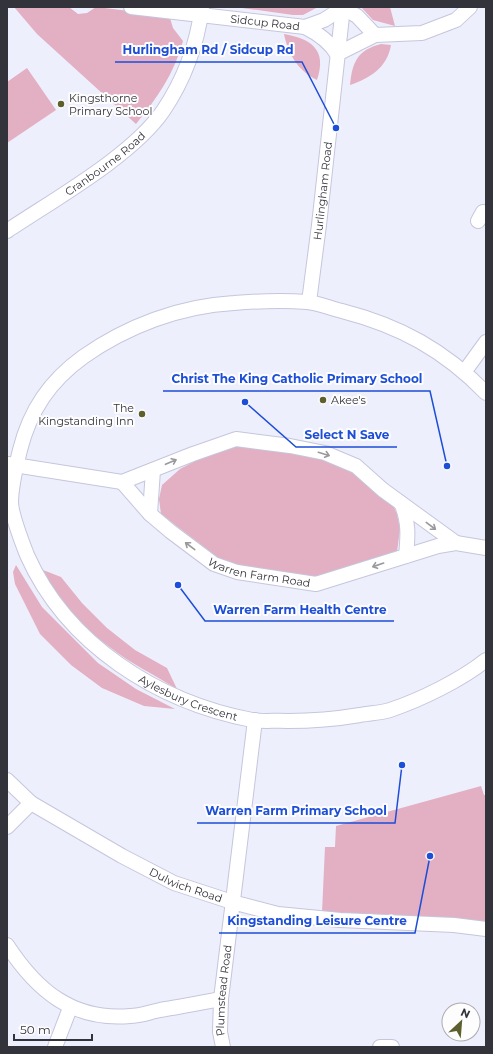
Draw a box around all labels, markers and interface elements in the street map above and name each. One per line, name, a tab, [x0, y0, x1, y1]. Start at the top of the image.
street label: Sidcup Road	[230, 11, 301, 33]
callout: Hurlingham Rd / Sidcup Rd	[115, 38, 302, 62]
text: Hurlingham Rd / Sidcup Rd	[122, 42, 294, 57]
place label: Kingsthorne Primary School	[69, 91, 152, 118]
marker: Kingsthorne Primary School	[56, 99, 66, 109]
street label: Cranbourne Road	[62, 129, 148, 199]
street label: Hurlingham Road	[310, 141, 335, 241]
callout: Christ The King Catholic Primary School	[163, 367, 430, 391]
text: Christ The King Catholic Primary School	[172, 371, 422, 386]
place label: Akee's	[331, 393, 366, 407]
marker: Akee's	[318, 395, 328, 405]
place label: The Kingstanding Inn	[38, 401, 134, 428]
marker: The Kingstanding Inn	[137, 409, 147, 419]
callout: Select N Save	[296, 423, 397, 447]
text: Select N Save	[305, 427, 390, 442]
one-way arrow	[318, 450, 330, 458]
one-way arrow	[165, 458, 177, 466]
one-way arrow	[425, 521, 436, 530]
one-way arrow	[185, 542, 196, 550]
street label: Warren Farm Road	[205, 555, 311, 590]
one-way arrow	[373, 561, 385, 569]
callout: Warren Farm Health Centre	[205, 597, 394, 621]
text: Warren Farm Health Centre	[213, 602, 387, 617]
street label: Aylesbury Crescent	[136, 672, 239, 724]
callout: Warren Farm Primary School	[197, 799, 395, 823]
text: Warren Farm Primary School	[205, 803, 387, 818]
street label: Dulwich Road	[147, 864, 224, 905]
callout: Kingstanding Leisure Centre	[219, 909, 415, 933]
text: Kingstanding Leisure Centre	[227, 913, 407, 928]
street label: Plumstead Road	[212, 944, 235, 1037]
north arrow	[441, 1002, 481, 1042]
text: N	[458, 1005, 472, 1021]
scale bar	[14, 1016, 92, 1042]
text: 50 m	[20, 1022, 51, 1037]

